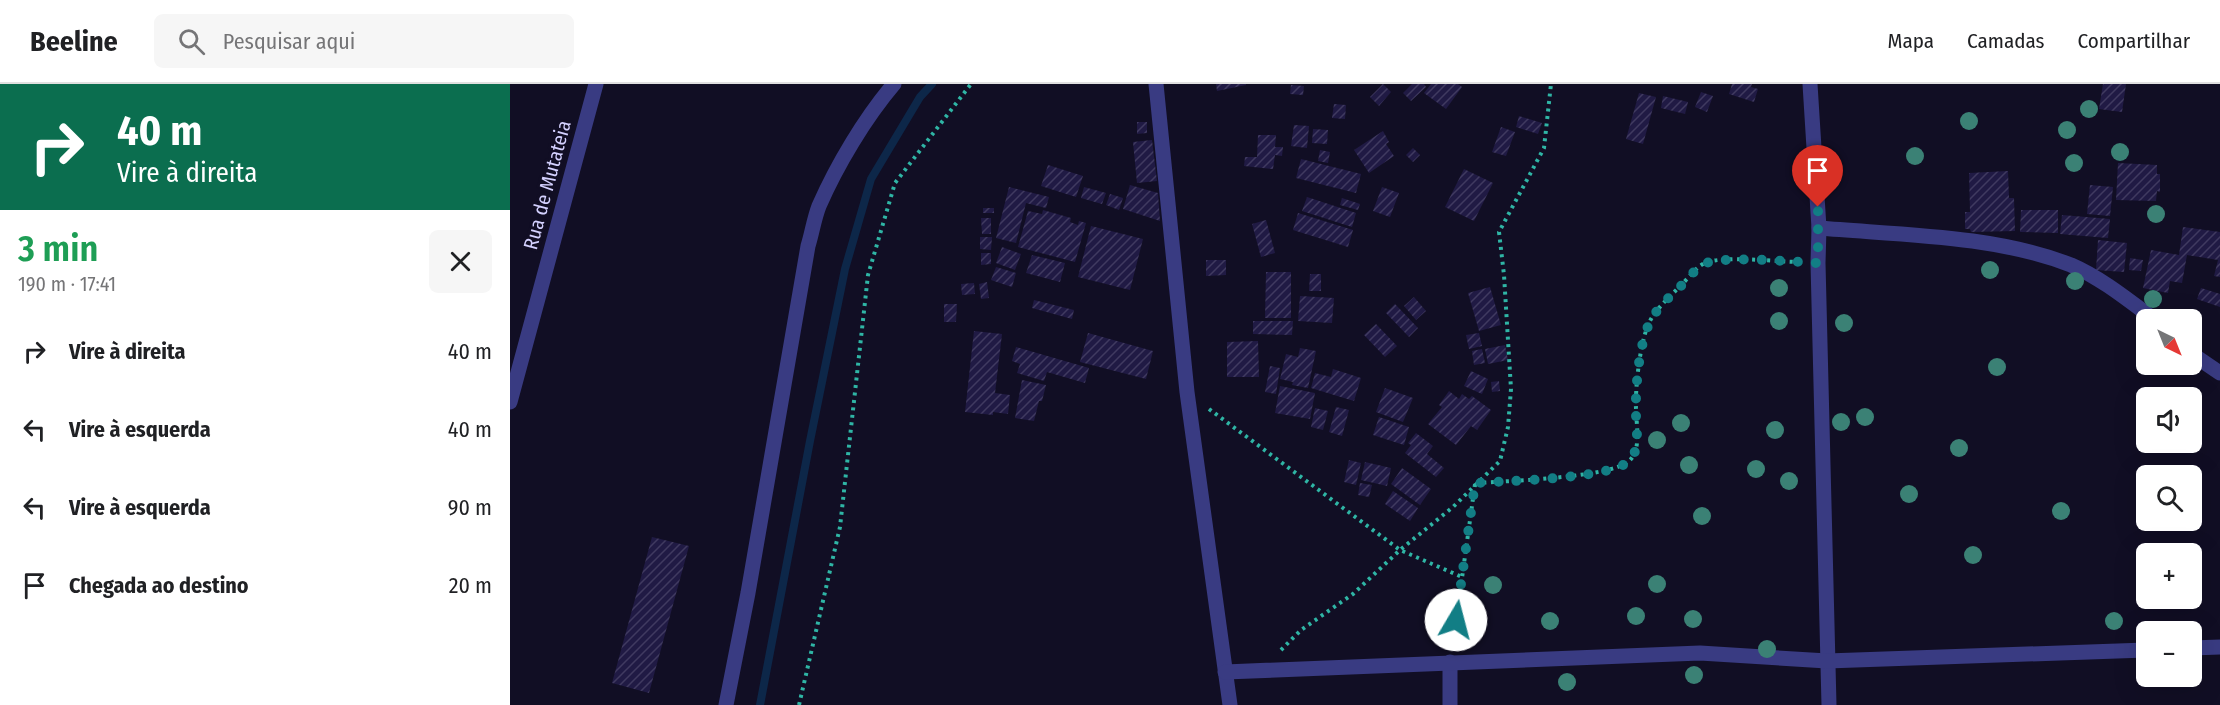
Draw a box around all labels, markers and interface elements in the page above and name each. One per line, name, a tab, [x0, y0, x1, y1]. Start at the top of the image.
search box	[154, 14, 574, 68]
text: Beeline	[30, 25, 118, 58]
icon: search	[175, 25, 208, 58]
text: Pesquisar aqui	[223, 28, 355, 55]
text: Mapa	[1888, 28, 1934, 54]
text: Camadas	[1967, 28, 2045, 54]
text: Compartilhar	[2078, 28, 2190, 54]
text: 40 m	[117, 106, 202, 156]
icon: right	[18, 108, 96, 186]
street label: Rua de Mutateia	[518, 118, 576, 252]
pin	[1792, 145, 1843, 207]
icon: arrive	[1801, 154, 1834, 187]
text: Vire à direita	[117, 157, 257, 189]
text: 3 min	[18, 227, 98, 271]
button: close	[429, 230, 492, 293]
text: 190 m · 17:41	[18, 272, 116, 296]
north arrow	[2136, 309, 2202, 375]
map controls	[2136, 309, 2202, 687]
icon: right	[18, 335, 51, 368]
text: Vire à direita	[69, 338, 185, 365]
text: 40 m	[448, 338, 492, 365]
button: sound	[2136, 387, 2202, 453]
icon: left	[18, 413, 51, 446]
text: Vire à esquerda	[69, 416, 211, 443]
text: 40 m	[448, 416, 492, 443]
button: search	[2136, 465, 2202, 531]
icon: left	[18, 491, 51, 524]
text: Vire à esquerda	[69, 494, 211, 521]
text: 90 m	[448, 494, 492, 521]
button: +	[2136, 543, 2202, 609]
icon: arrive	[18, 569, 51, 602]
text: Chegada ao destino	[69, 572, 249, 599]
text: 20 m	[449, 572, 492, 599]
position arrow	[1424, 588, 1488, 652]
button: −	[2136, 621, 2202, 687]

